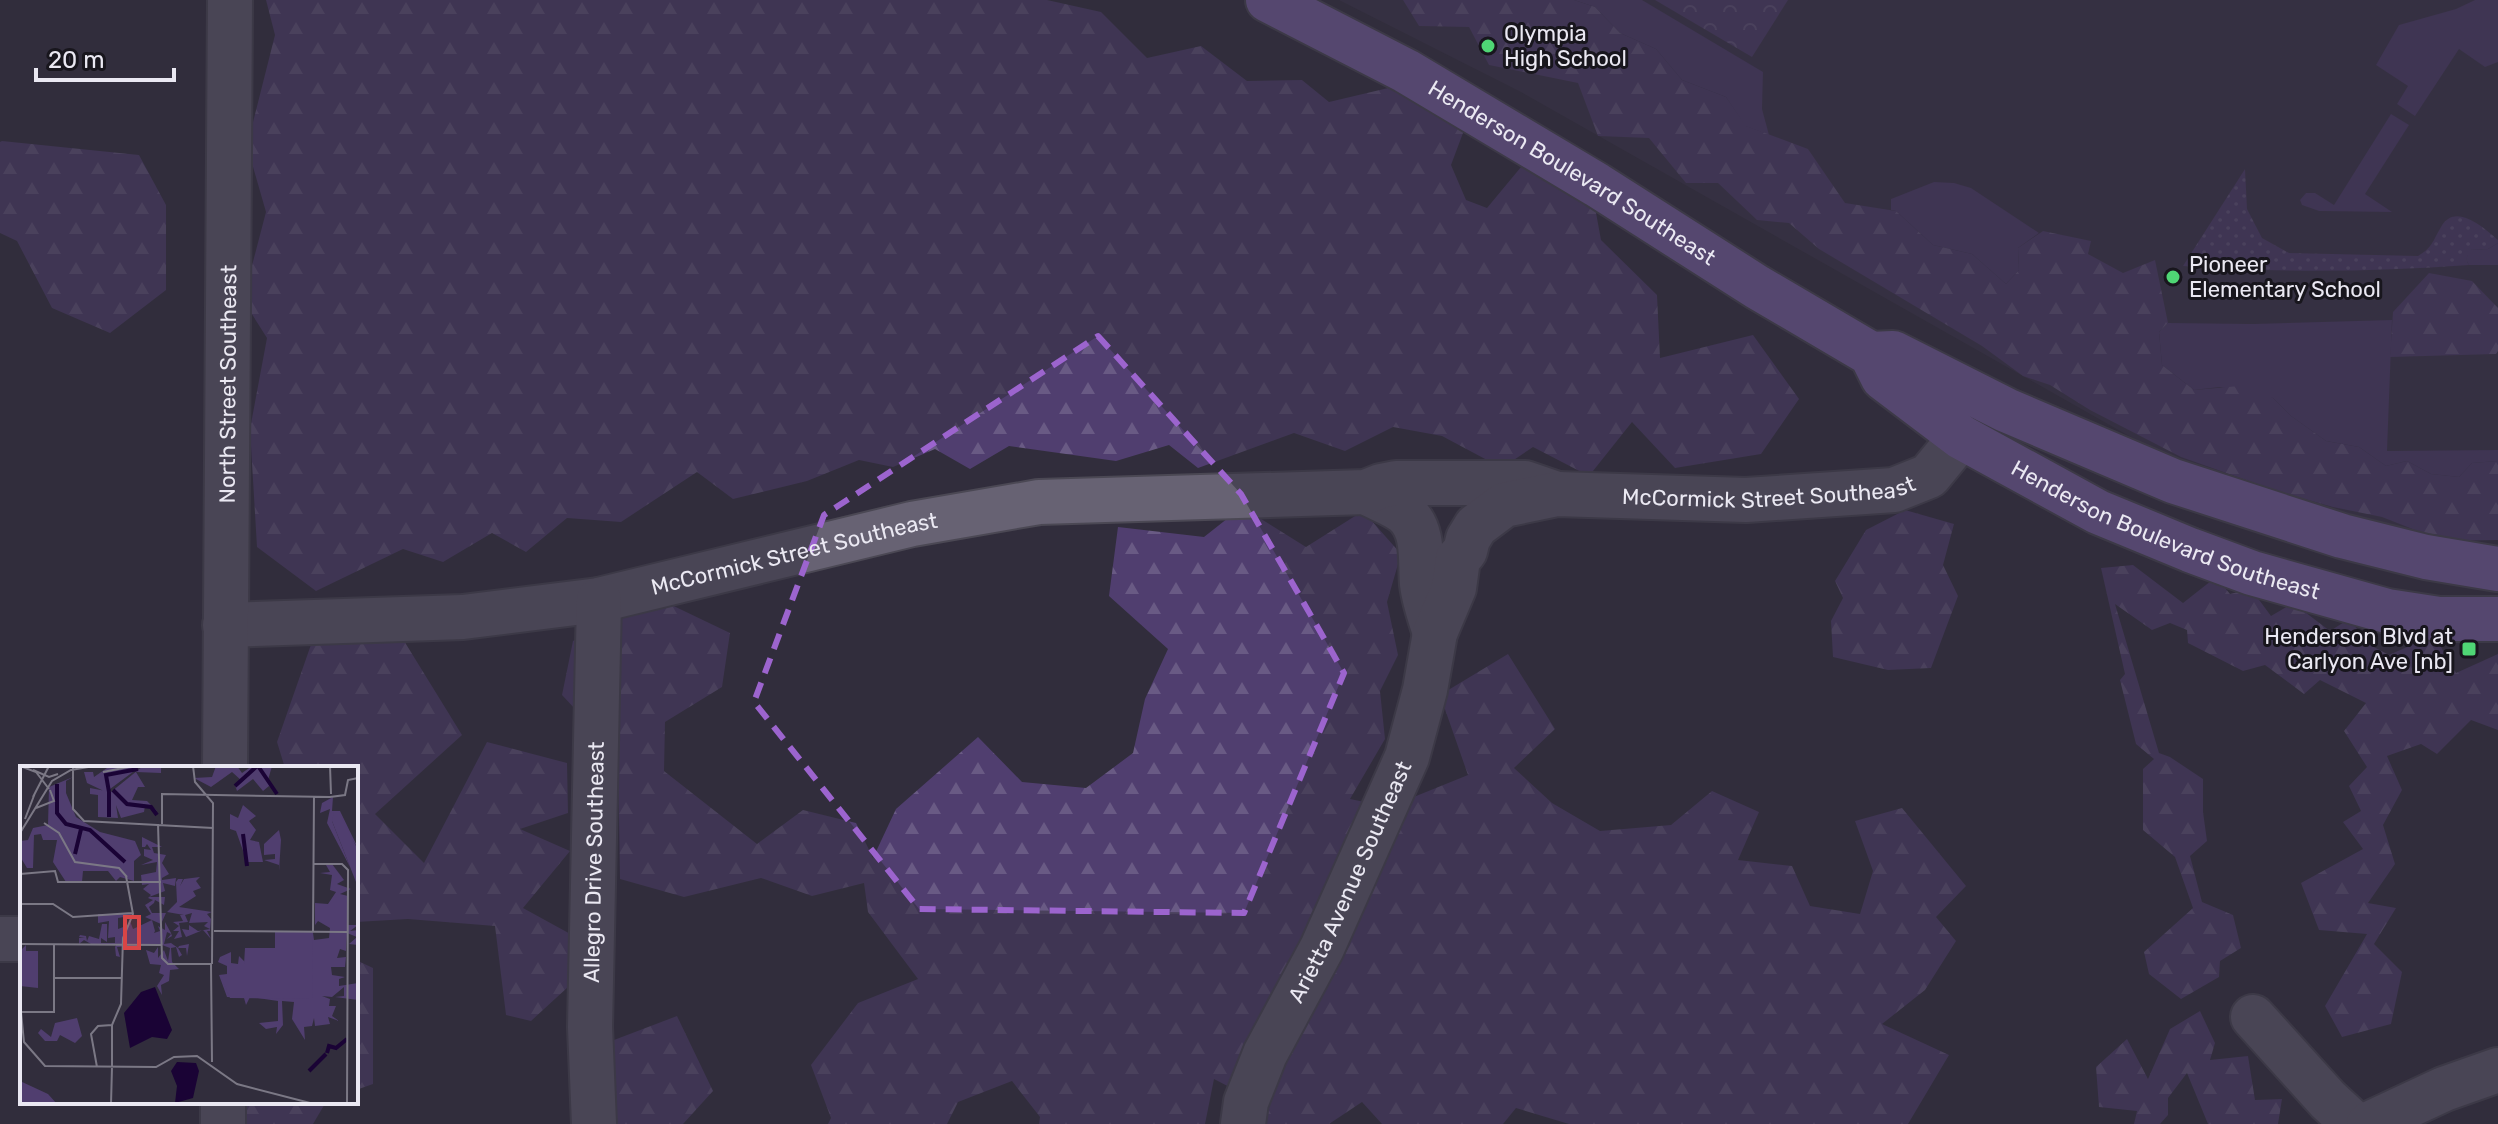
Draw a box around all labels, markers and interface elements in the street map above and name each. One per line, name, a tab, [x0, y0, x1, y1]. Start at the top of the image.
place label: Olympia High School	[1504, 20, 1627, 72]
scale bar	[36, 32, 174, 82]
marker: Olympia High School	[1479, 37, 1497, 55]
text: 20 m	[48, 46, 105, 74]
street label: Henderson Boulevard Southeast	[1424, 75, 1721, 271]
place label: Pioneer Elementary School	[2189, 251, 2381, 303]
street label: North Street Southeast	[214, 264, 242, 503]
marker: Pioneer Elementary School	[2164, 268, 2182, 286]
street label: Henderson Boulevard Southeast	[2007, 454, 2323, 606]
street label: McCormick Street Southeast	[1622, 470, 1919, 514]
street label: McCormick Street Southeast	[648, 507, 940, 601]
place label: Henderson Blvd at Carlyon Ave [nb]	[2264, 623, 2453, 675]
marker: Henderson Blvd at Carlyon Ave [nb]	[2460, 640, 2478, 658]
street label: Allegro Drive Southeast	[578, 741, 610, 983]
street label: Arietta Avenue Southeast	[1282, 756, 1418, 1007]
inset map	[20, 766, 358, 1104]

